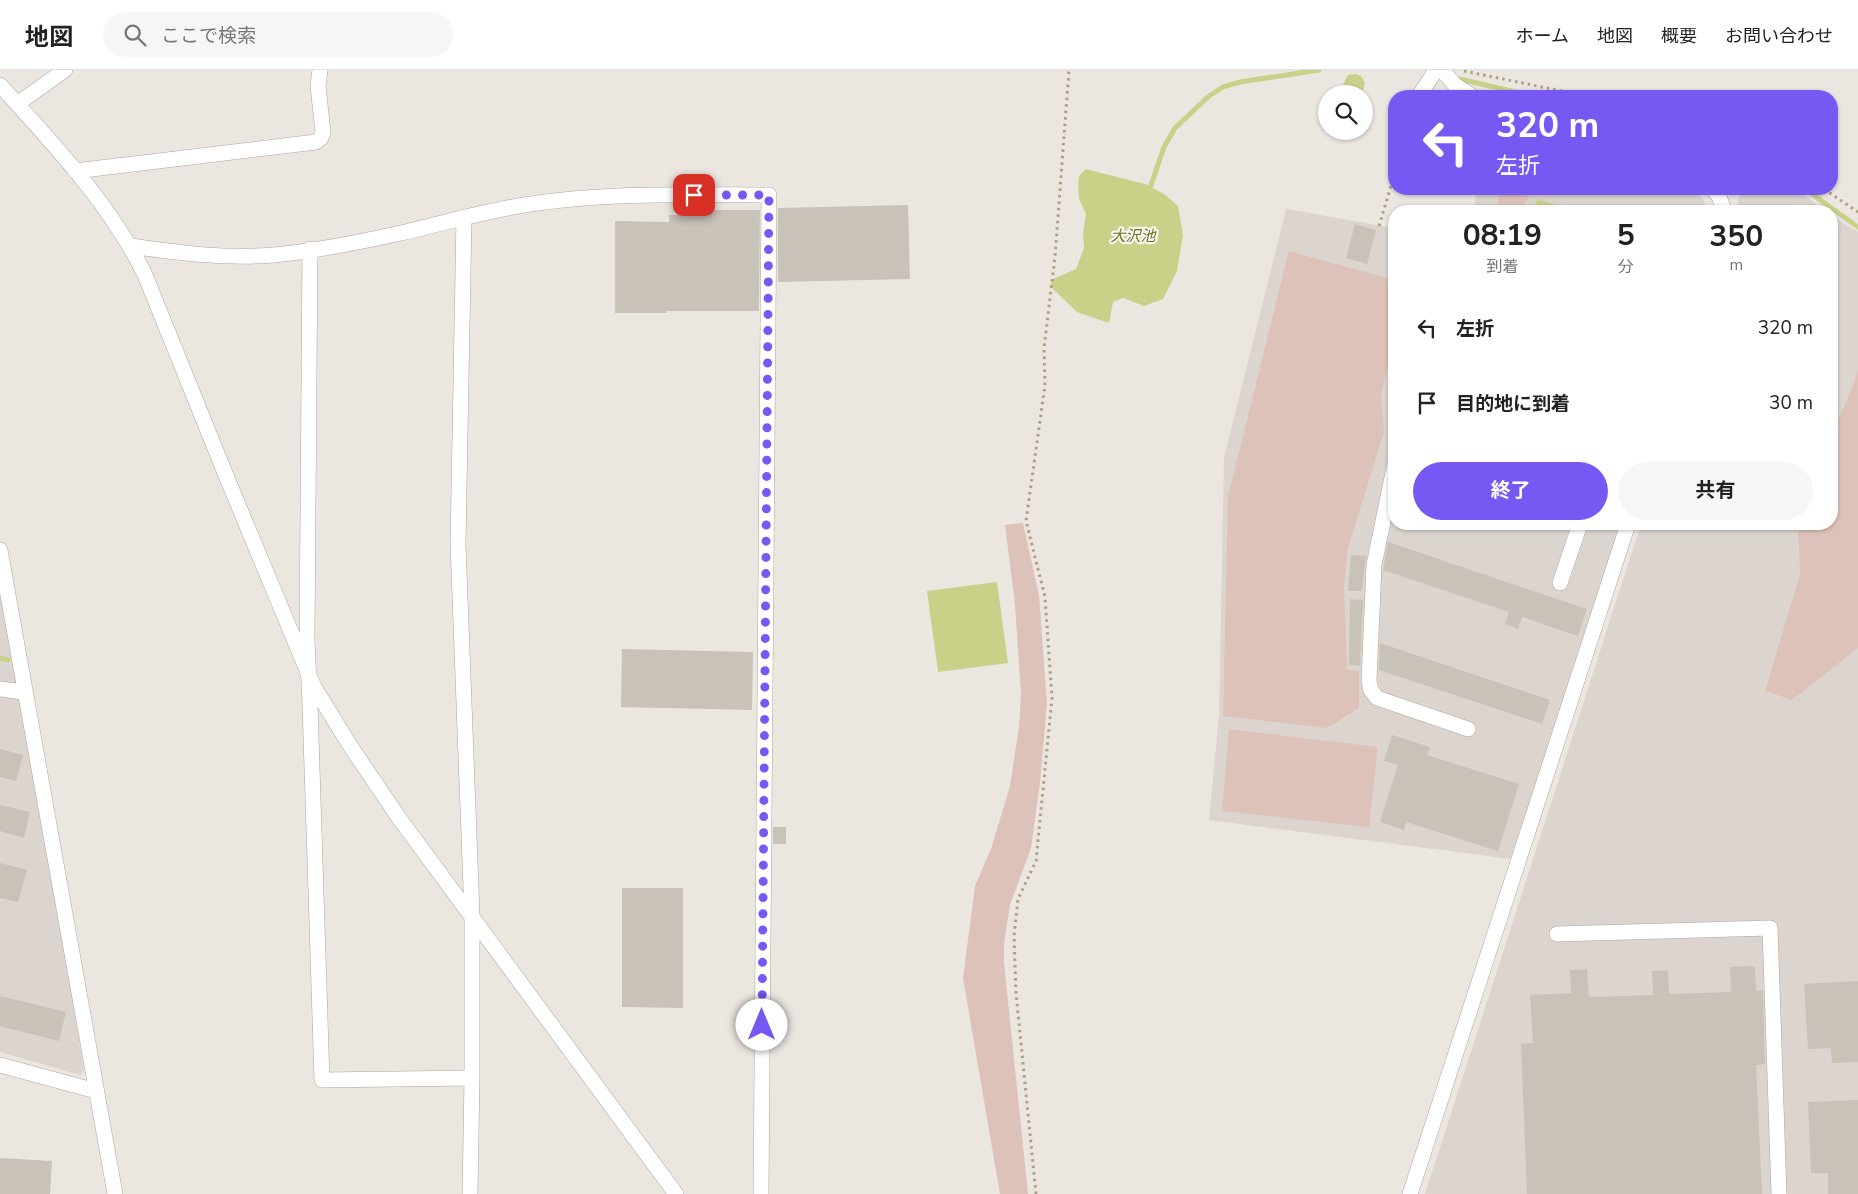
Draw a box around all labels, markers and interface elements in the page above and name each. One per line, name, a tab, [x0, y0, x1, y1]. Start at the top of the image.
search box	[103, 12, 453, 57]
text: 地図	[25, 21, 73, 53]
icon: search	[121, 21, 149, 49]
text: ここで検索	[161, 23, 256, 49]
text: ホーム	[1516, 24, 1569, 48]
text: 地図	[1597, 24, 1633, 48]
text: 概要	[1661, 24, 1697, 48]
text: お問い合わせ	[1725, 24, 1833, 48]
map controls	[1318, 85, 1373, 140]
button: search	[1318, 85, 1373, 140]
text: 320 m	[1496, 102, 1599, 149]
icon: left	[1413, 110, 1478, 175]
text: 左折	[1496, 151, 1540, 181]
pin	[673, 174, 715, 216]
icon: arrive	[680, 181, 708, 209]
text: 08:19	[1463, 215, 1542, 256]
text: 5	[1617, 215, 1635, 256]
text: 350	[1709, 216, 1763, 257]
water label: 大沢池	[1110, 226, 1157, 246]
text: m	[1729, 254, 1743, 276]
text: 到着	[1486, 256, 1518, 278]
text: 分	[1618, 256, 1634, 278]
icon: left	[1413, 314, 1441, 342]
text: 320 m	[1758, 315, 1813, 341]
text: 左折	[1456, 316, 1494, 342]
icon: arrive	[1413, 389, 1441, 417]
text: 30 m	[1769, 390, 1813, 416]
text: 目的地に到着	[1456, 391, 1570, 417]
button: 終了	[1413, 462, 1608, 520]
button: 共有	[1618, 462, 1813, 520]
position arrow	[735, 998, 787, 1050]

